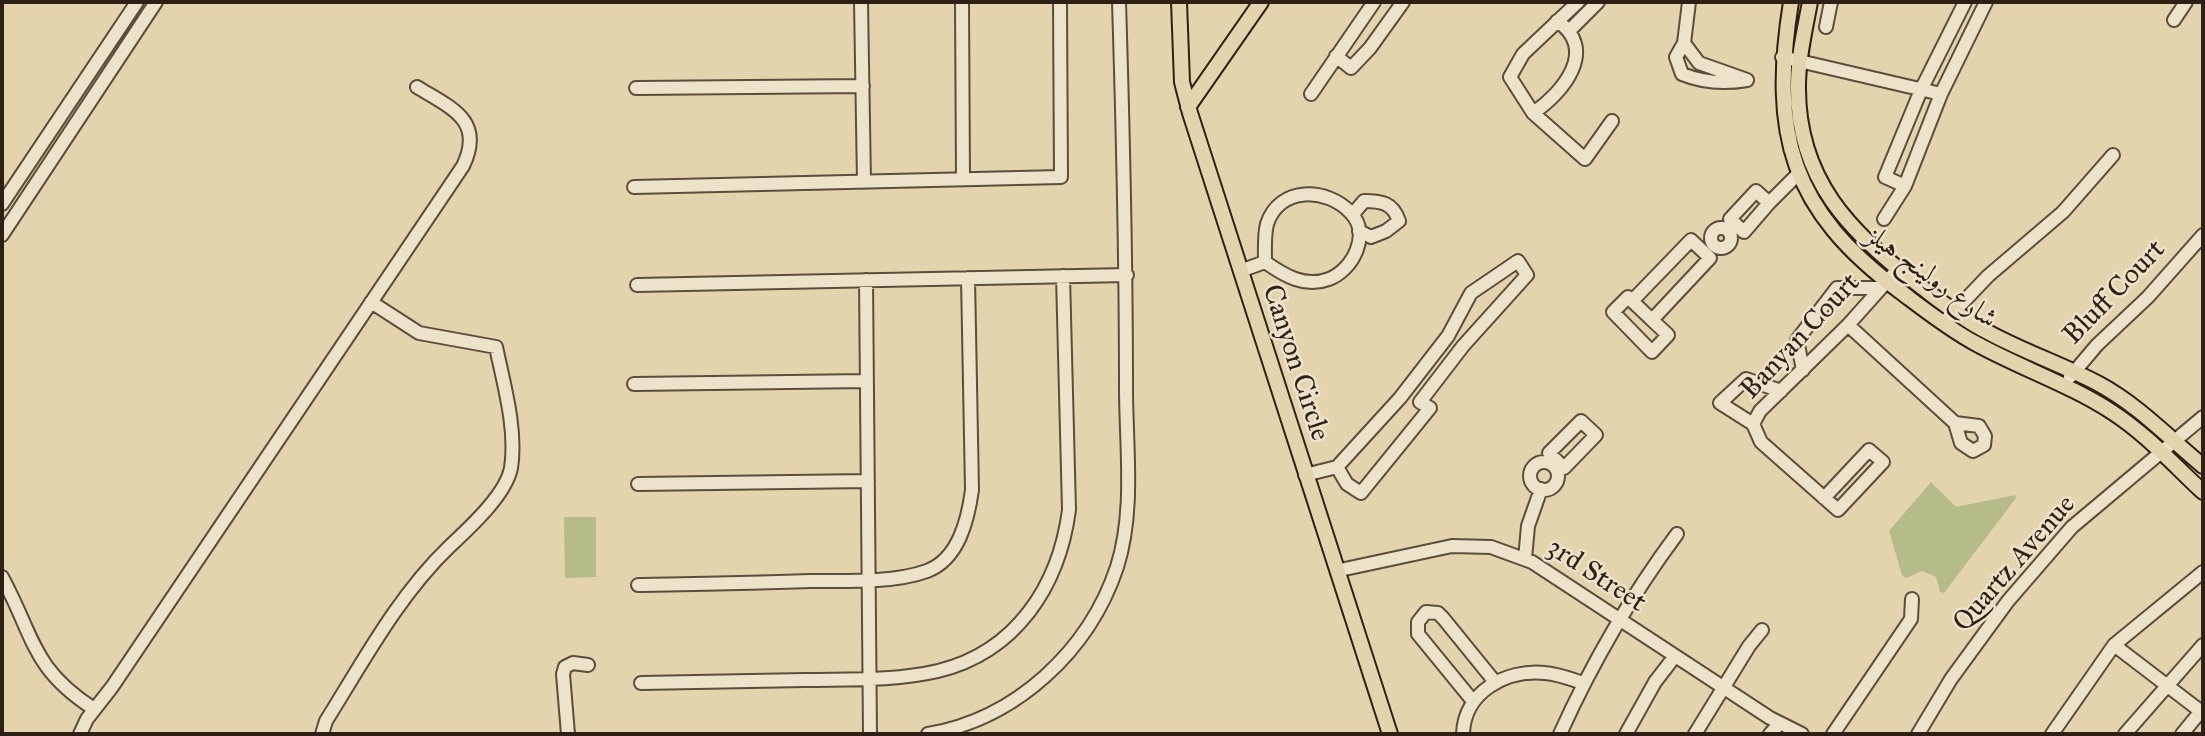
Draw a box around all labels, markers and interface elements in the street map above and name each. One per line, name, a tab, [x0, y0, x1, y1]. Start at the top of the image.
street label: شارع رولينج هيلز	[1859, 219, 2003, 337]
street label: Bluff Court	[2057, 234, 2173, 352]
street label: Banyan Court	[1734, 267, 1868, 407]
street label: Canyon Circle	[1254, 281, 1336, 445]
street label: Quartz Avenue	[1947, 489, 2083, 639]
street label: 3rd Street	[1540, 532, 1652, 620]

